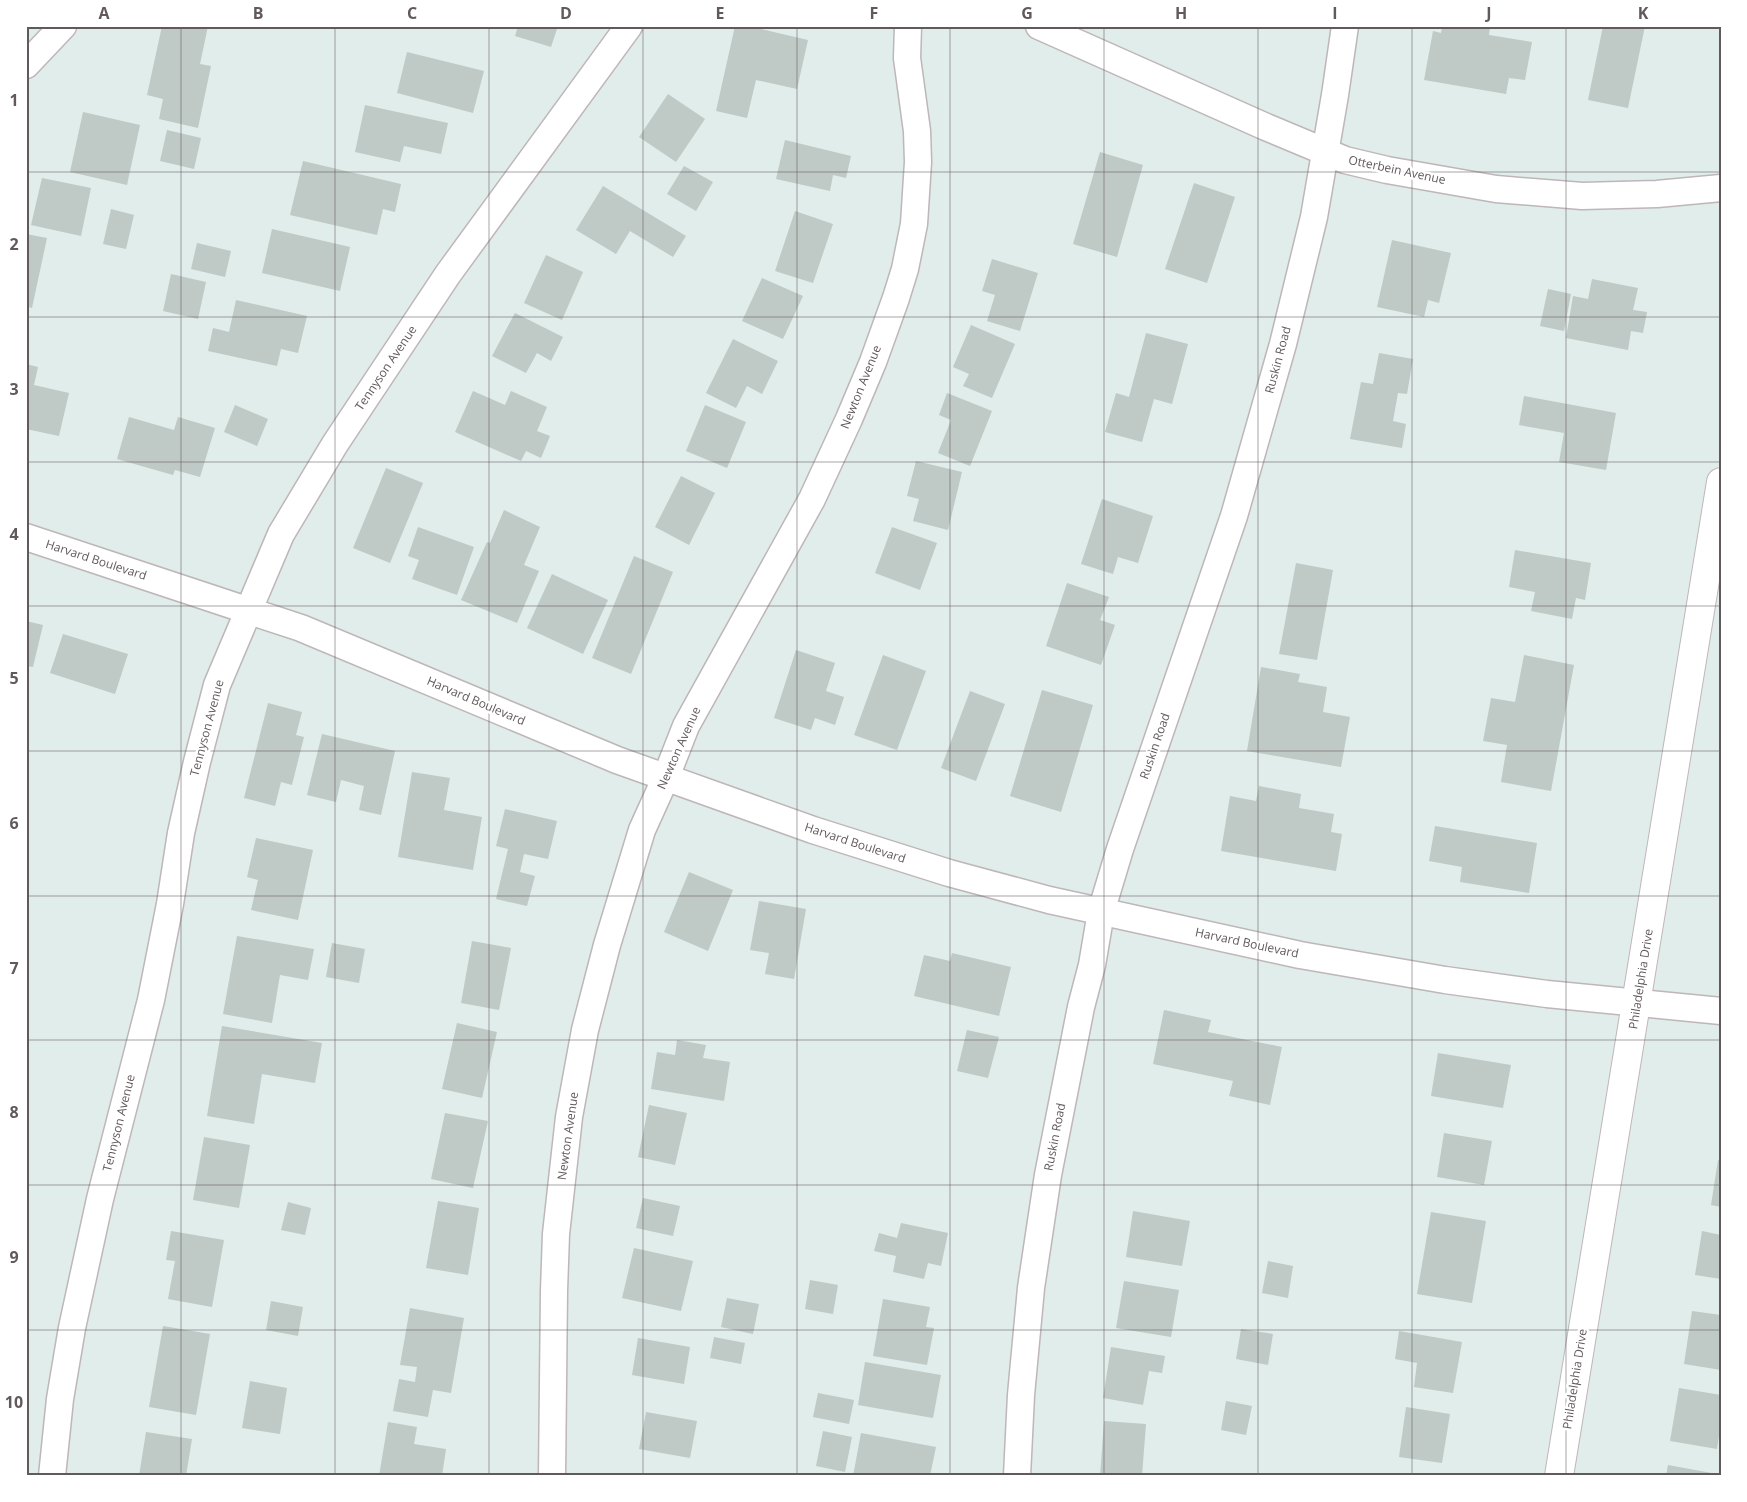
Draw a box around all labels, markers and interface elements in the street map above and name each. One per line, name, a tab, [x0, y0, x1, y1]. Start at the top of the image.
text: A	[98, 2, 110, 24]
text: B	[253, 2, 263, 24]
text: C	[407, 2, 417, 24]
text: D	[560, 2, 572, 24]
text: E	[716, 2, 725, 24]
text: F	[870, 2, 878, 24]
text: G	[1021, 2, 1033, 24]
text: H	[1175, 2, 1187, 24]
text: I	[1332, 2, 1338, 24]
text: J	[1484, 2, 1492, 24]
text: K	[1638, 2, 1649, 24]
text: 1	[9, 89, 19, 111]
street label: Otterbein Avenue	[1347, 151, 1447, 188]
text: 2	[9, 233, 19, 255]
street label: Tennyson Avenue	[351, 322, 421, 414]
street label: Ruskin Road	[1260, 324, 1295, 395]
street label: Newton Avenue	[836, 342, 885, 431]
text: 3	[9, 378, 19, 400]
text: 4	[9, 523, 19, 545]
street label: Harvard Boulevard	[43, 535, 149, 584]
text: 5	[9, 667, 19, 689]
street label: Harvard Boulevard	[424, 672, 528, 729]
street label: Tennyson Avenue	[185, 677, 228, 778]
street label: Newton Avenue	[653, 704, 704, 792]
street label: Ruskin Road	[1135, 710, 1174, 781]
text: 6	[9, 812, 19, 834]
street label: Harvard Boulevard	[802, 818, 908, 867]
street label: Harvard Boulevard	[1194, 923, 1300, 962]
street label: Philadelphia Drive	[1624, 927, 1657, 1030]
text: 7	[9, 957, 19, 979]
street label: Tennyson Avenue	[98, 1072, 139, 1173]
street label: Newton Avenue	[553, 1091, 582, 1181]
text: 8	[9, 1101, 19, 1123]
street label: Ruskin Road	[1040, 1101, 1069, 1172]
text: 9	[9, 1246, 19, 1268]
street label: Philadelphia Drive	[1558, 1327, 1591, 1430]
text: 10	[5, 1391, 23, 1413]

